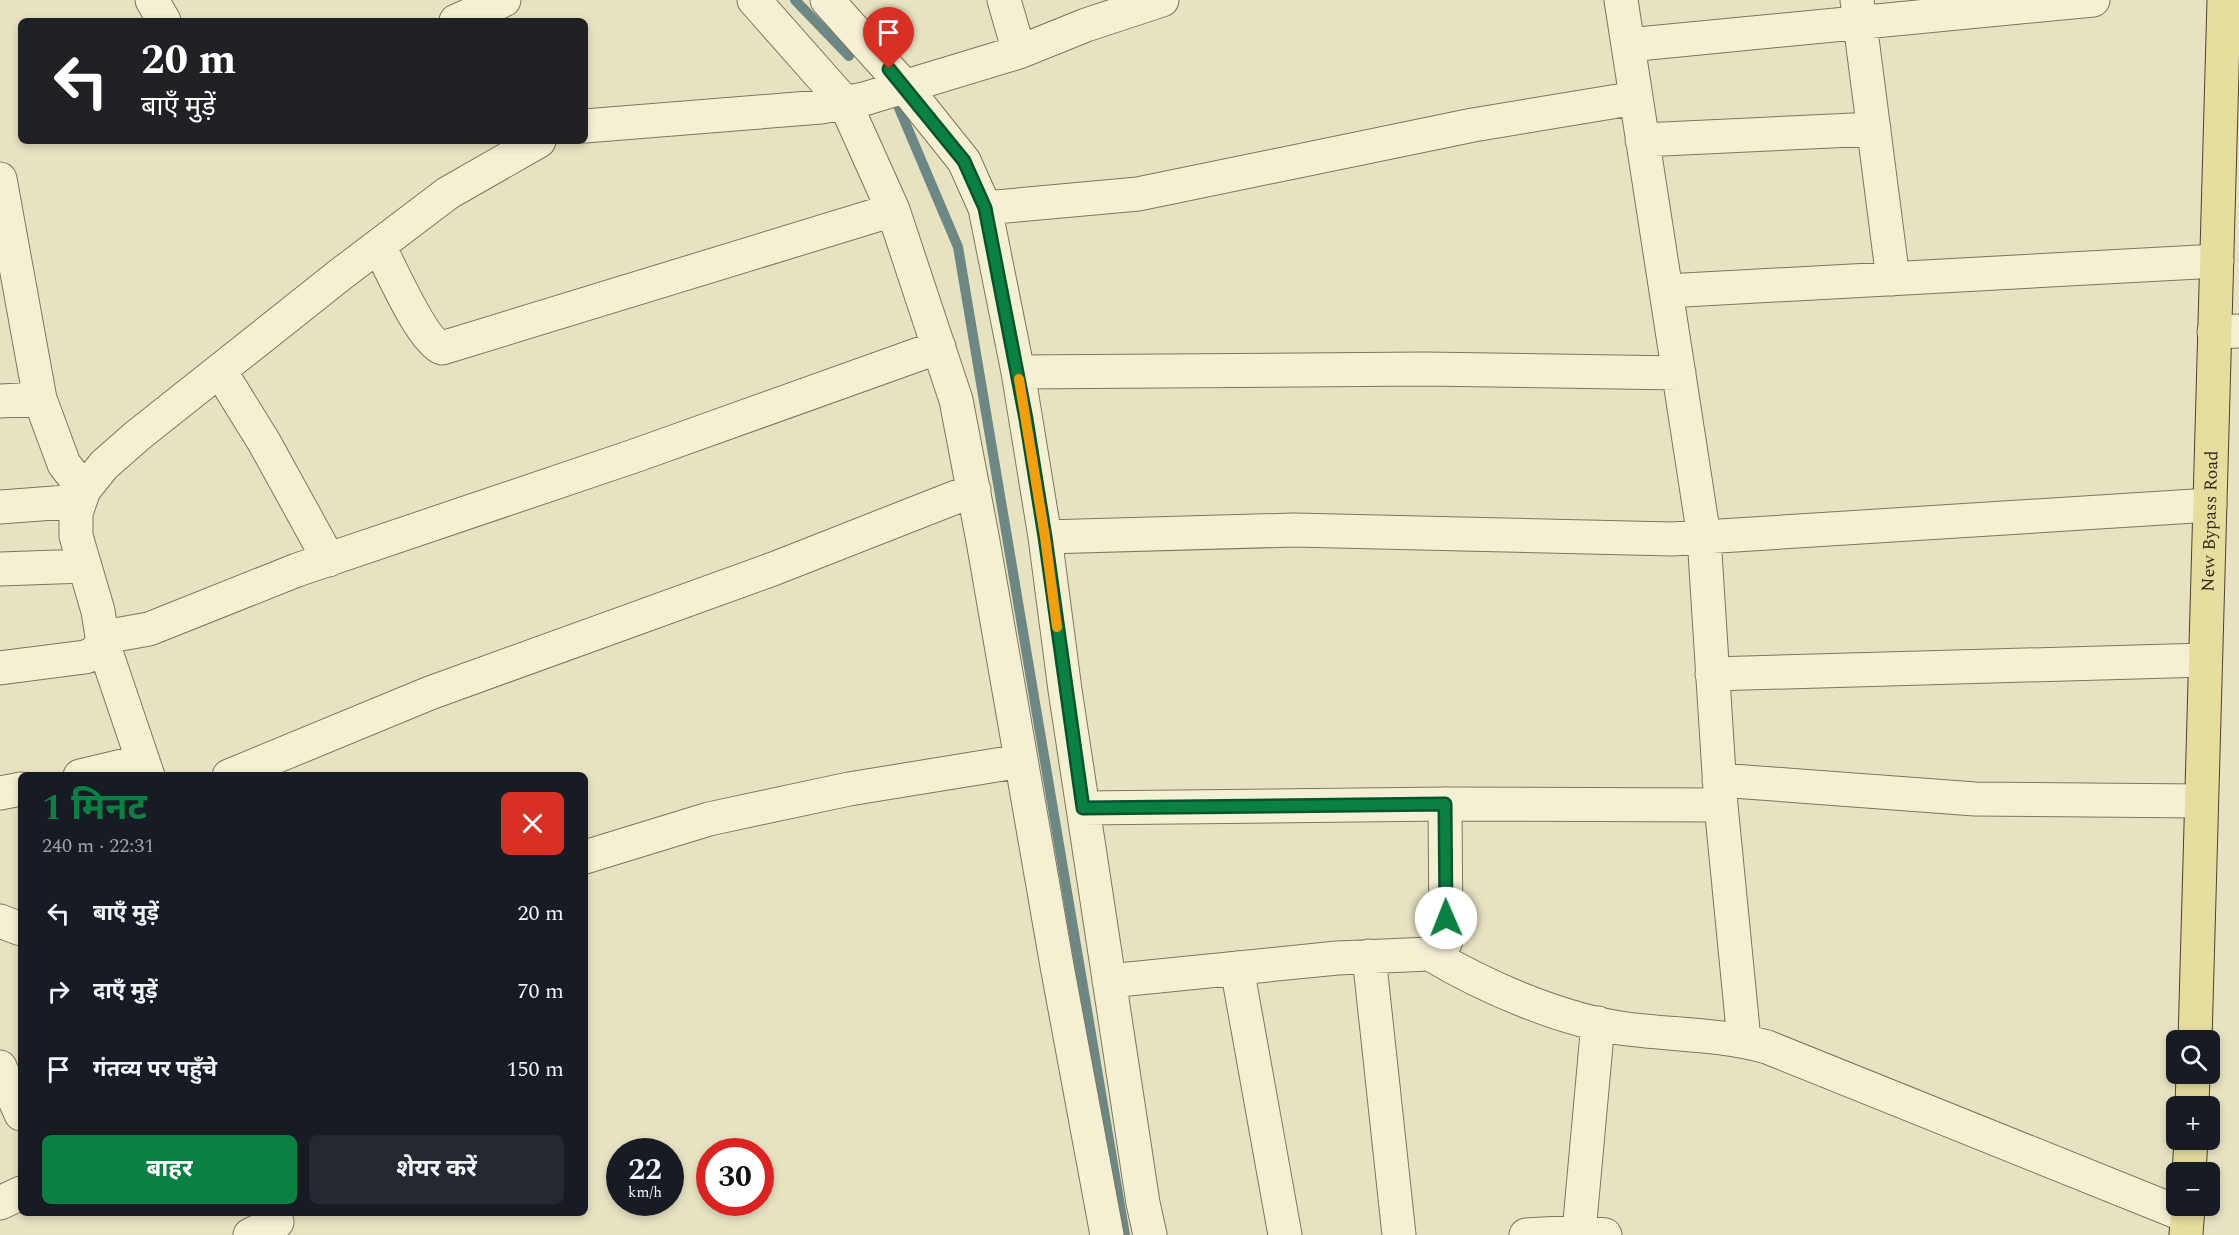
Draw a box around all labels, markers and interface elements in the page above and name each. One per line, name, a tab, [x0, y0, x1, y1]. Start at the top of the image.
pin	[863, 7, 914, 69]
icon: arrive	[872, 16, 905, 49]
text: 20 m	[141, 29, 236, 92]
icon: left	[42, 42, 120, 120]
text: बाएँ मुड़ें	[141, 86, 216, 128]
street label: New Bypass Road	[2194, 450, 2225, 592]
text: 1 मिनट	[42, 781, 147, 836]
button: close	[501, 792, 564, 855]
text: 240 m · 22:31	[42, 831, 154, 861]
position arrow	[1414, 886, 1478, 950]
icon: left	[42, 897, 75, 930]
text: बाएँ मुड़ें	[93, 897, 159, 930]
text: 20 m	[518, 897, 564, 930]
icon: right	[42, 975, 75, 1008]
text: दाएँ मुड़ें	[93, 975, 158, 1008]
text: 70 m	[518, 975, 564, 1008]
map controls	[2166, 1030, 2220, 1216]
button: search	[2166, 1030, 2220, 1084]
icon: arrive	[42, 1053, 75, 1086]
text: गंतव्य पर पहुँचे	[93, 1053, 217, 1086]
text: 150 m	[507, 1053, 564, 1086]
button: +	[2166, 1096, 2220, 1150]
button: बाहर	[42, 1135, 297, 1204]
button: शेयर करें	[309, 1135, 564, 1204]
speed limit sign: 30	[696, 1138, 774, 1216]
text: 22	[628, 1147, 662, 1193]
button: −	[2166, 1162, 2220, 1216]
text: km/h	[628, 1181, 662, 1204]

